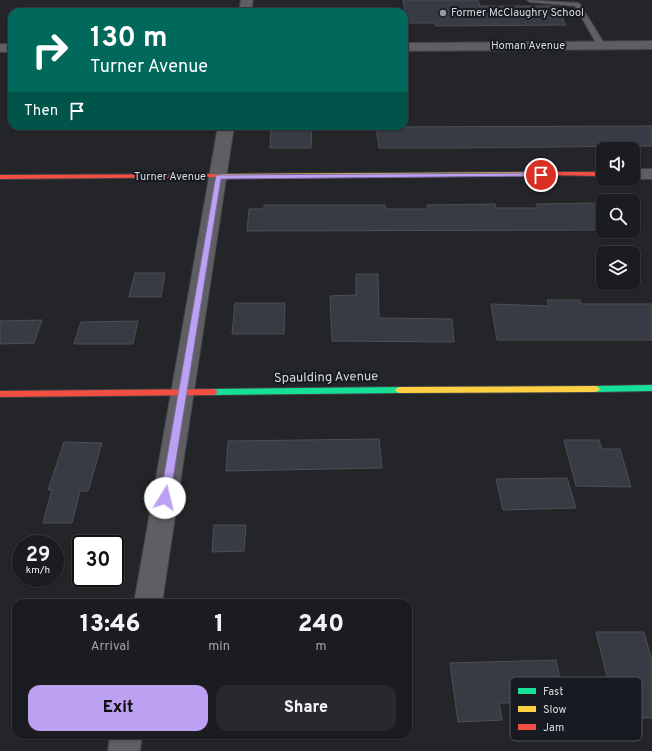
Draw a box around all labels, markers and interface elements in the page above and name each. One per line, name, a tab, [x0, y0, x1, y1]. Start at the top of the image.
place label: Former McClaughry School	[451, 6, 584, 20]
marker: Former McClaughry School	[438, 8, 448, 18]
text: 130 m	[90, 21, 168, 57]
icon: right	[24, 24, 76, 76]
street label: Homan Avenue	[491, 39, 565, 53]
text: Turner Avenue	[90, 56, 208, 79]
icon: arrive	[66, 100, 88, 122]
text: Then	[24, 102, 58, 121]
map controls	[596, 142, 640, 290]
button: sound	[596, 142, 640, 186]
pin	[524, 158, 558, 192]
icon: arrive	[530, 164, 552, 186]
street label: Turner Avenue	[134, 170, 206, 184]
button: search	[596, 194, 640, 238]
button: layers	[596, 246, 640, 290]
street label: Spaulding Avenue	[274, 369, 378, 387]
position arrow	[144, 477, 186, 519]
speed limit sign: 30	[72, 535, 124, 587]
text: 29	[26, 543, 50, 569]
text: km/h	[26, 564, 50, 577]
text: 13:46	[80, 610, 141, 640]
text: 1	[214, 610, 224, 640]
text: 240	[298, 610, 344, 640]
text: Arrival	[91, 639, 130, 655]
text: min	[208, 639, 230, 655]
text: m	[315, 639, 326, 655]
legend	[510, 677, 642, 741]
button: Exit	[28, 685, 208, 731]
button: Share	[216, 685, 396, 731]
text: Fast	[543, 685, 563, 699]
text: Slow	[543, 703, 566, 717]
text: Jam	[543, 721, 564, 735]

